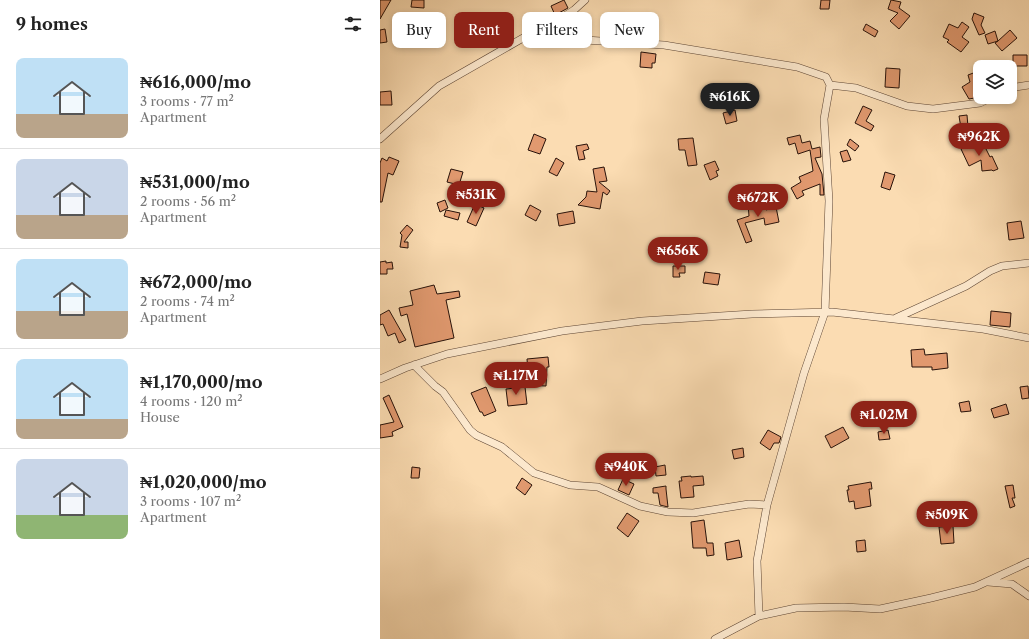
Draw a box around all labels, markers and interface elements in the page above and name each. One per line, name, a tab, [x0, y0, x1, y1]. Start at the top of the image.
chip: Buy	[392, 12, 446, 48]
chip: Rent	[454, 12, 514, 48]
chip: Filters	[522, 12, 592, 48]
chip: New	[600, 12, 659, 48]
icon: filters	[342, 13, 364, 35]
text: 9 homes	[16, 14, 88, 34]
map controls	[973, 60, 1017, 104]
button: layers	[973, 60, 1017, 104]
text: ₦616,000/mo	[140, 72, 251, 92]
icon: home	[48, 74, 96, 122]
pin: ₦616K	[702, 83, 758, 117]
text: ₦616K	[709, 88, 751, 104]
text: 3 rooms · 77 m²	[140, 93, 234, 109]
text: Apartment	[140, 109, 207, 125]
pin: ₦962K	[951, 123, 1007, 157]
text: ₦962K	[958, 128, 1000, 144]
text: ₦531,000/mo	[140, 172, 250, 192]
icon: home	[48, 175, 96, 223]
pin: ₦531K	[448, 181, 504, 215]
pin: ₦672K	[730, 184, 786, 218]
text: ₦531K	[456, 186, 496, 202]
text: ₦672K	[737, 189, 779, 205]
text: 2 rooms · 56 m²	[140, 193, 236, 209]
text: Apartment	[140, 209, 207, 225]
pin: ₦656K	[650, 237, 706, 271]
text: ₦656K	[657, 242, 699, 258]
text: ₦672,000/mo	[140, 272, 252, 292]
icon: home	[48, 275, 96, 323]
text: 2 rooms · 74 m²	[140, 293, 235, 309]
text: Apartment	[140, 309, 207, 325]
pin: ₦1.17M	[483, 362, 549, 396]
text: ₦1.17M	[493, 367, 539, 383]
text: ₦1,170,000/mo	[140, 372, 263, 392]
icon: home	[48, 375, 96, 423]
text: 4 rooms · 120 m²	[140, 393, 243, 409]
pin: ₦1.02M	[851, 401, 917, 435]
text: ₦1.02M	[860, 406, 908, 422]
text: House	[140, 409, 180, 425]
pin: ₦940K	[598, 453, 654, 487]
text: ₦940K	[604, 458, 648, 474]
text: ₦1,020,000/mo	[140, 472, 267, 492]
icon: home	[48, 475, 96, 523]
text: 3 rooms · 107 m²	[140, 493, 241, 509]
pin: ₦509K	[919, 501, 975, 535]
text: ₦509K	[926, 506, 968, 522]
text: Apartment	[140, 509, 207, 525]

